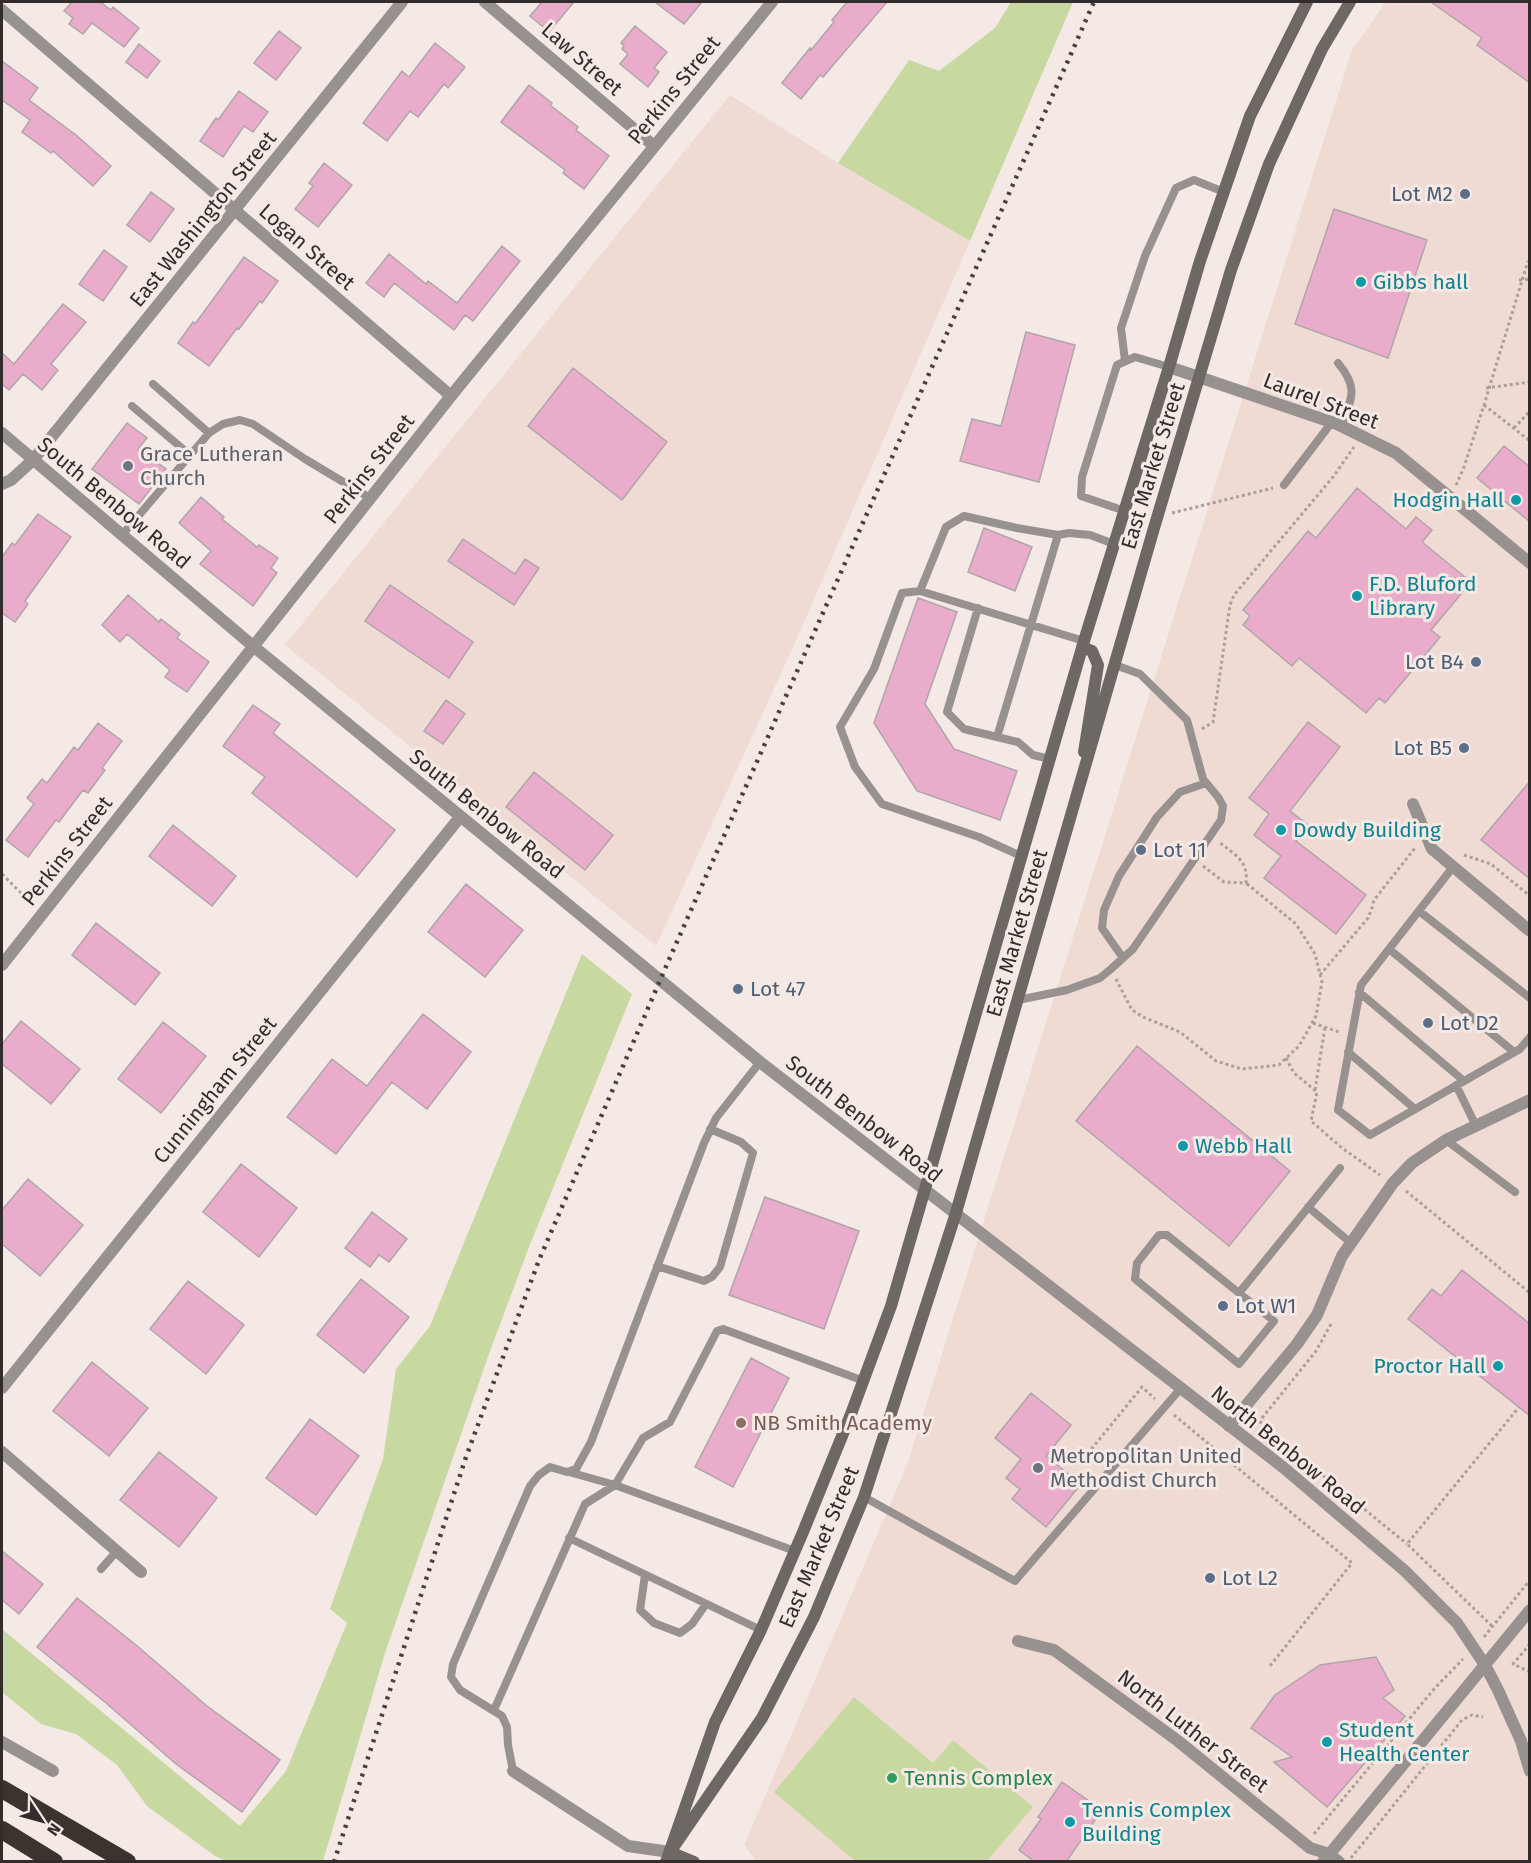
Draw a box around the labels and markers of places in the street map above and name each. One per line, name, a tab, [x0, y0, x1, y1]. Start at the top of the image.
place label: Lot M2	[1391, 181, 1453, 207]
marker: Lot M2	[1458, 187, 1472, 201]
place label: Gibbs hall	[1373, 269, 1468, 295]
marker: Gibbs hall	[1354, 275, 1368, 289]
place label: Grace Lutheran Church	[140, 441, 283, 491]
marker: Grace Lutheran Church	[121, 459, 135, 473]
place label: Hodgin Hall	[1392, 487, 1504, 513]
marker: Hodgin Hall	[1509, 493, 1523, 507]
place label: F.D. Bluford Library	[1369, 571, 1477, 621]
marker: F.D. Bluford Library	[1350, 589, 1364, 603]
place label: Lot B4	[1405, 649, 1464, 675]
marker: Lot B4	[1469, 655, 1483, 669]
place label: Lot B5	[1394, 735, 1452, 761]
marker: Lot B5	[1457, 741, 1471, 755]
place label: Dowdy Building	[1293, 817, 1441, 843]
marker: Dowdy Building	[1274, 823, 1288, 837]
place label: Lot 11	[1153, 837, 1206, 863]
marker: Lot 11	[1134, 843, 1148, 857]
place label: Lot 47	[750, 976, 805, 1002]
marker: Lot 47	[731, 982, 745, 996]
place label: Lot D2	[1440, 1010, 1499, 1036]
marker: Lot D2	[1421, 1016, 1435, 1030]
place label: Webb Hall	[1195, 1133, 1292, 1159]
marker: Webb Hall	[1176, 1139, 1190, 1153]
place label: Lot W1	[1235, 1293, 1296, 1319]
marker: Lot W1	[1216, 1299, 1230, 1313]
place label: Proctor Hall	[1373, 1353, 1486, 1379]
marker: Proctor Hall	[1491, 1359, 1505, 1373]
place label: NB Smith Academy	[753, 1410, 933, 1436]
marker: NB Smith Academy	[734, 1416, 748, 1430]
place label: Metropolitan United Methodist Church	[1050, 1443, 1242, 1493]
marker: Metropolitan United Methodist Church	[1031, 1461, 1045, 1475]
place label: Lot L2	[1222, 1565, 1278, 1591]
marker: Lot L2	[1203, 1571, 1217, 1585]
place label: Student Health Center	[1339, 1717, 1469, 1767]
marker: Student Health Center	[1320, 1735, 1334, 1749]
place label: Tennis Complex	[904, 1765, 1053, 1791]
marker: Tennis Complex	[885, 1771, 899, 1785]
place label: Tennis Complex Building	[1082, 1797, 1231, 1847]
marker: Tennis Complex Building	[1063, 1815, 1077, 1829]

